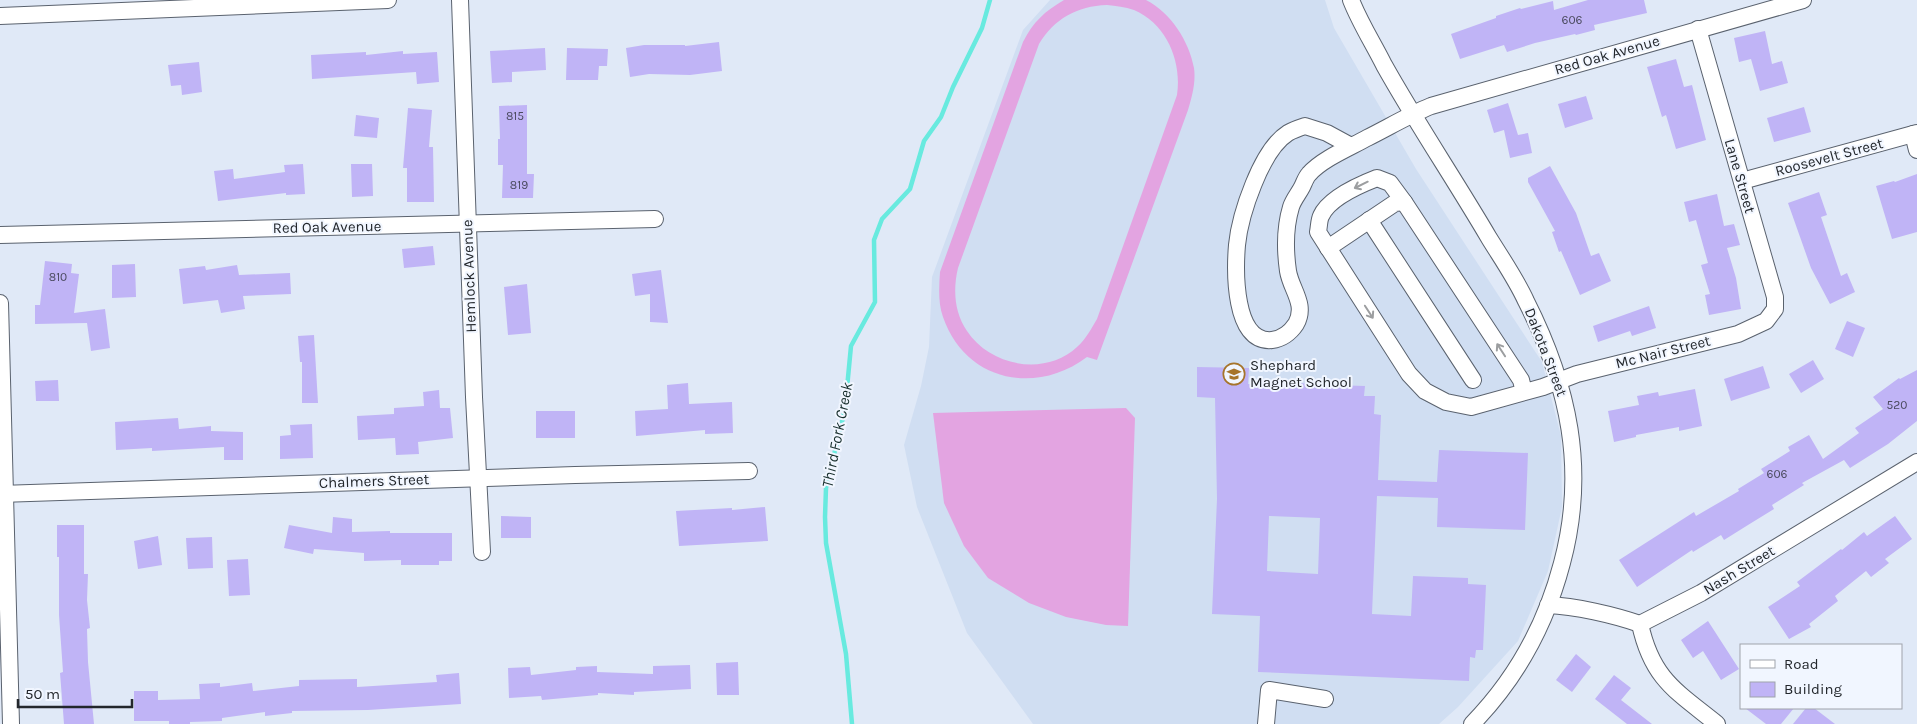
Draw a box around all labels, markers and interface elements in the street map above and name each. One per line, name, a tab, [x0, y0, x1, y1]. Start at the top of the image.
house number: 606	[1562, 13, 1583, 27]
street label: Red Oak Avenue	[1552, 31, 1662, 79]
house number: 815	[506, 109, 524, 123]
street label: Roosevelt Street	[1773, 134, 1885, 180]
street label: Lane Street	[1721, 137, 1759, 216]
house number: 819	[510, 178, 528, 192]
one-way arrow	[1353, 180, 1368, 190]
street label: Red Oak Avenue	[273, 217, 381, 237]
street label: Hemlock Avenue	[458, 219, 480, 333]
house number: 810	[49, 270, 67, 284]
one-way arrow	[1364, 304, 1374, 318]
street label: Dakota Street	[1521, 305, 1571, 399]
street label: Mc Nair Street	[1614, 331, 1713, 372]
one-way arrow	[1496, 343, 1506, 357]
place label: Shephard Magnet School	[1250, 356, 1352, 391]
school or university icon: Shephard Magnet School	[1222, 362, 1246, 386]
water label: Third Fork Creek	[817, 380, 857, 489]
house number: 520	[1887, 398, 1907, 412]
house number: 606	[1767, 467, 1788, 481]
street label: Chalmers Street	[318, 470, 430, 492]
street label: Nash Street	[1700, 541, 1778, 598]
legend	[1740, 644, 1902, 709]
text: Road	[1784, 655, 1819, 673]
scale bar	[18, 676, 131, 708]
text: Building	[1784, 680, 1842, 698]
text: 50 m	[25, 685, 60, 703]

